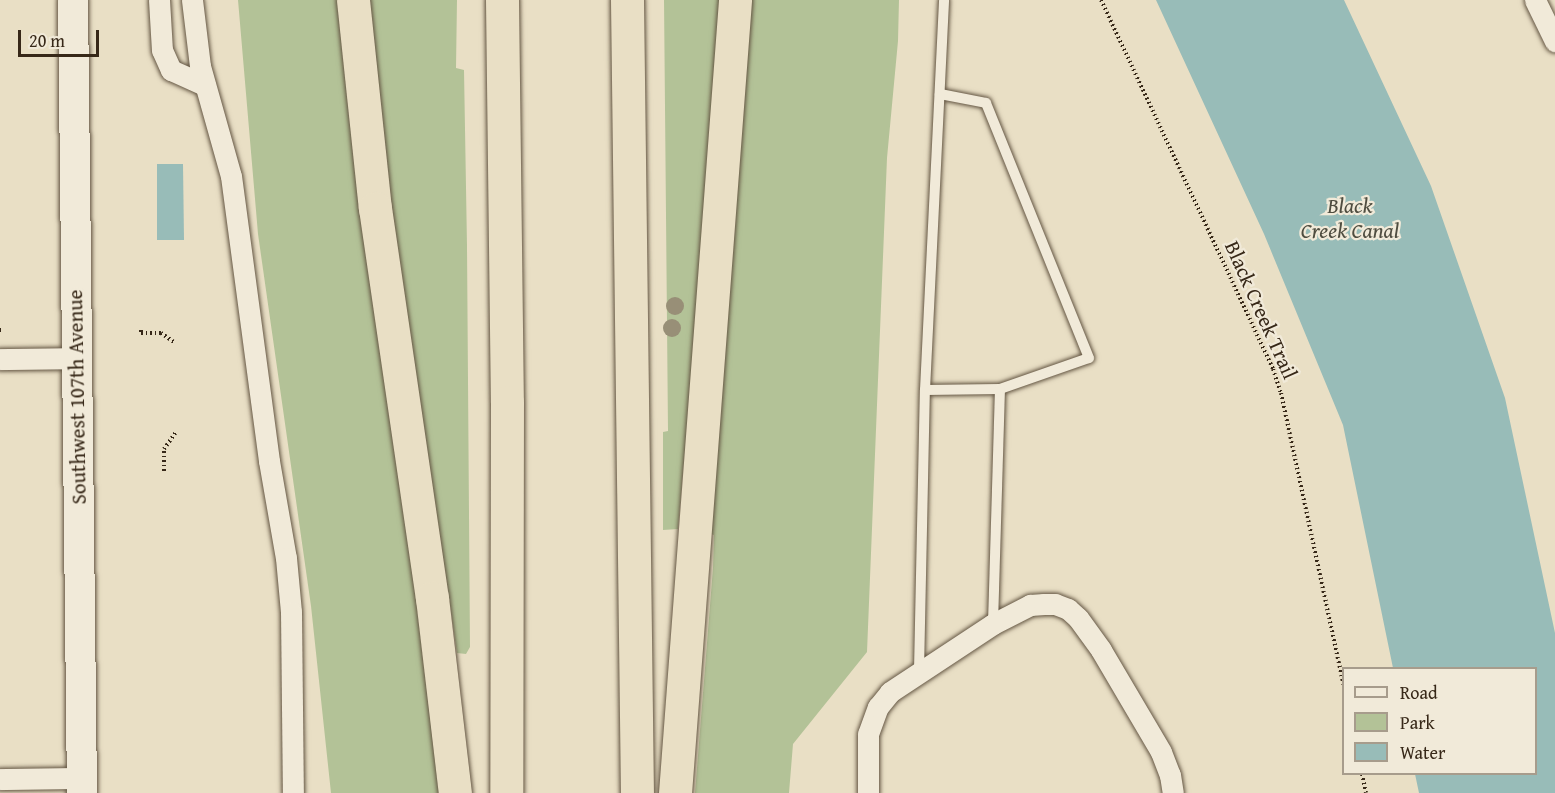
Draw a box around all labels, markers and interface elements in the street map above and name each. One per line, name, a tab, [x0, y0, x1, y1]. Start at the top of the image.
scale bar	[21, 18, 102, 56]
text: 20 m	[29, 27, 65, 54]
water label: Black Creek Canal	[1301, 192, 1399, 243]
street label: Black Creek Trail	[1219, 237, 1303, 383]
street label: Southwest 107th Avenue	[63, 289, 91, 505]
legend	[1342, 667, 1537, 775]
text: Road	[1400, 679, 1438, 706]
text: Park	[1400, 709, 1435, 736]
text: Water	[1400, 739, 1445, 766]

